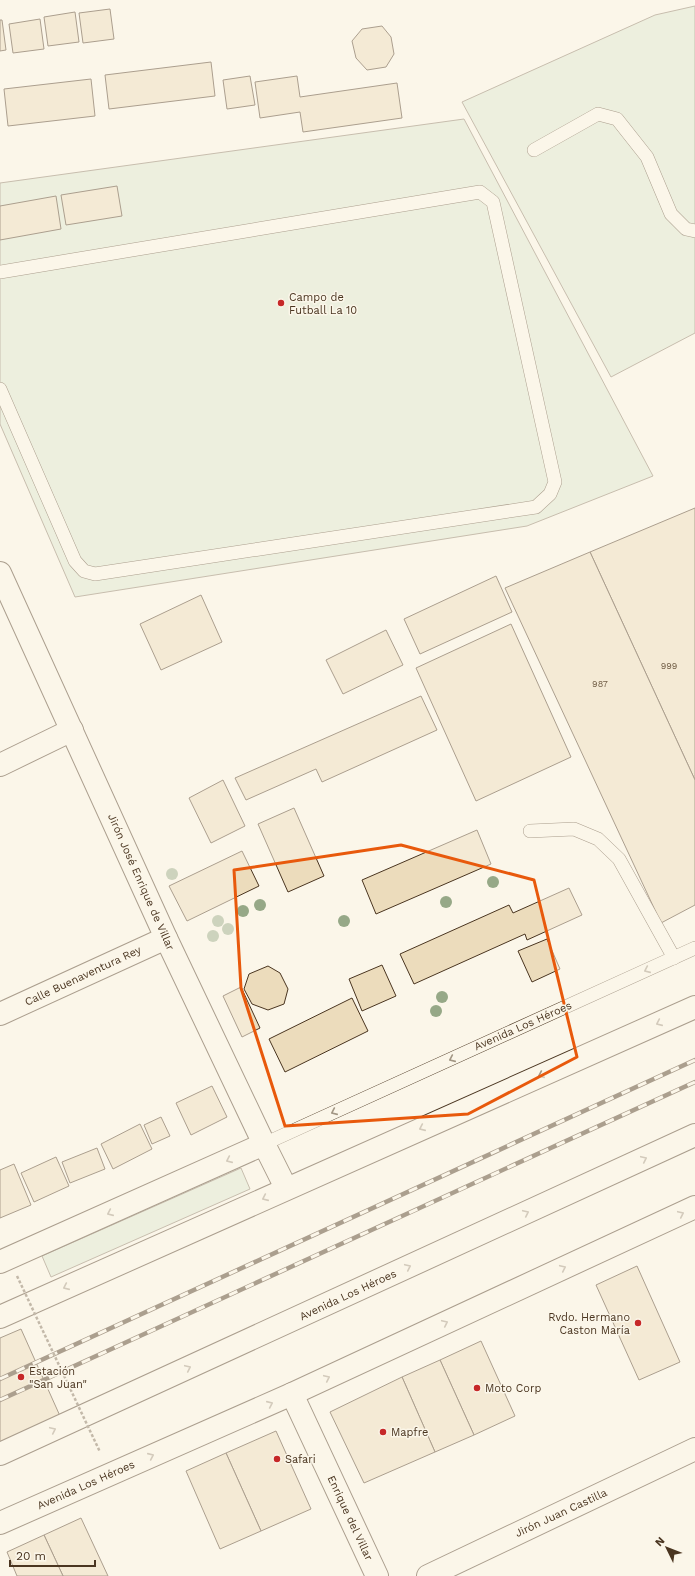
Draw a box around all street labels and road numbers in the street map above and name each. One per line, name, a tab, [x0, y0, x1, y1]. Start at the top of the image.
street label: Jirón José Enrique de Villar	[105, 812, 177, 953]
street label: Calle Buenaventura Rey	[23, 943, 144, 1009]
street label: Avenida Los Héroes	[472, 999, 574, 1053]
street label: Avenida Los Héroes	[298, 1267, 399, 1323]
street label: Avenida Los Héroes	[35, 1458, 137, 1512]
street label: Enrique del Villar	[325, 1474, 376, 1563]
street label: Jirón Juan Castilla	[513, 1486, 609, 1540]

